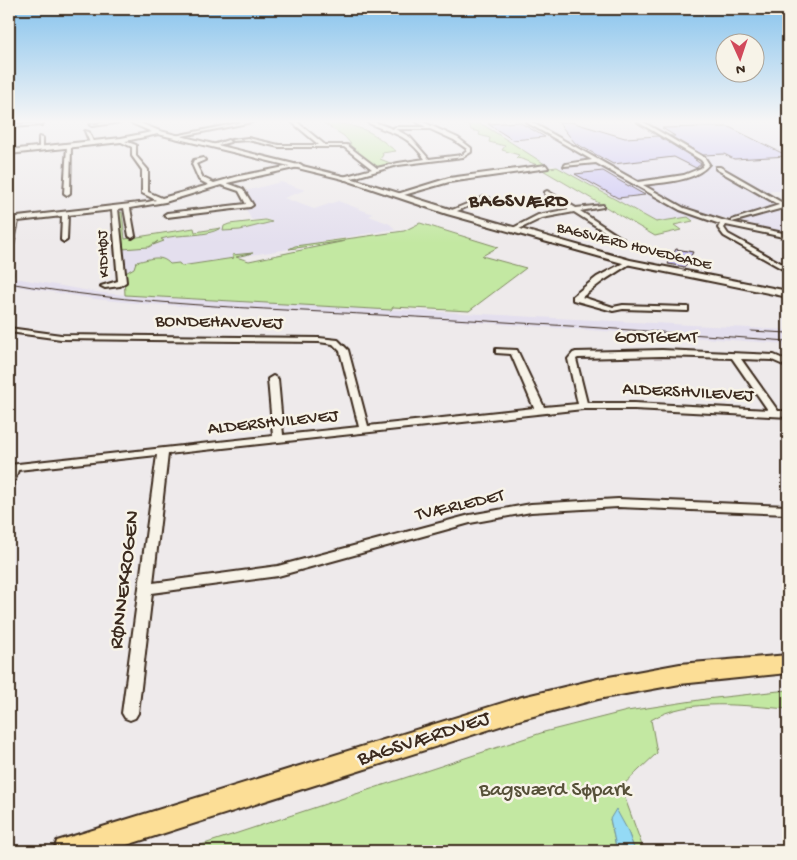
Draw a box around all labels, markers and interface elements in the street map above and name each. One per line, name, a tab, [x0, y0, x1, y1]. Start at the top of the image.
north arrow	[714, 32, 764, 82]
text: N	[736, 60, 746, 77]
district label: BAGSVÆRD	[468, 191, 569, 214]
street label: BAGSVÆRD HOVEDGADE	[554, 219, 714, 275]
street label: KIDHØJ	[94, 229, 114, 278]
street label: BONDEHAVEVEJ	[154, 311, 284, 335]
street label: GODTGEMT	[615, 328, 698, 349]
street label: ALDERSHVILEVEJ	[622, 379, 755, 407]
street label: ALDERSHVILEVEJ	[207, 406, 341, 440]
street label: TVÆRLEDET	[413, 485, 507, 527]
street label: RØNNEKROGEN	[105, 509, 147, 651]
street label: BAGSVÆRDVEJ	[354, 707, 494, 773]
park label: Bagsværd Søpark	[478, 779, 633, 804]

